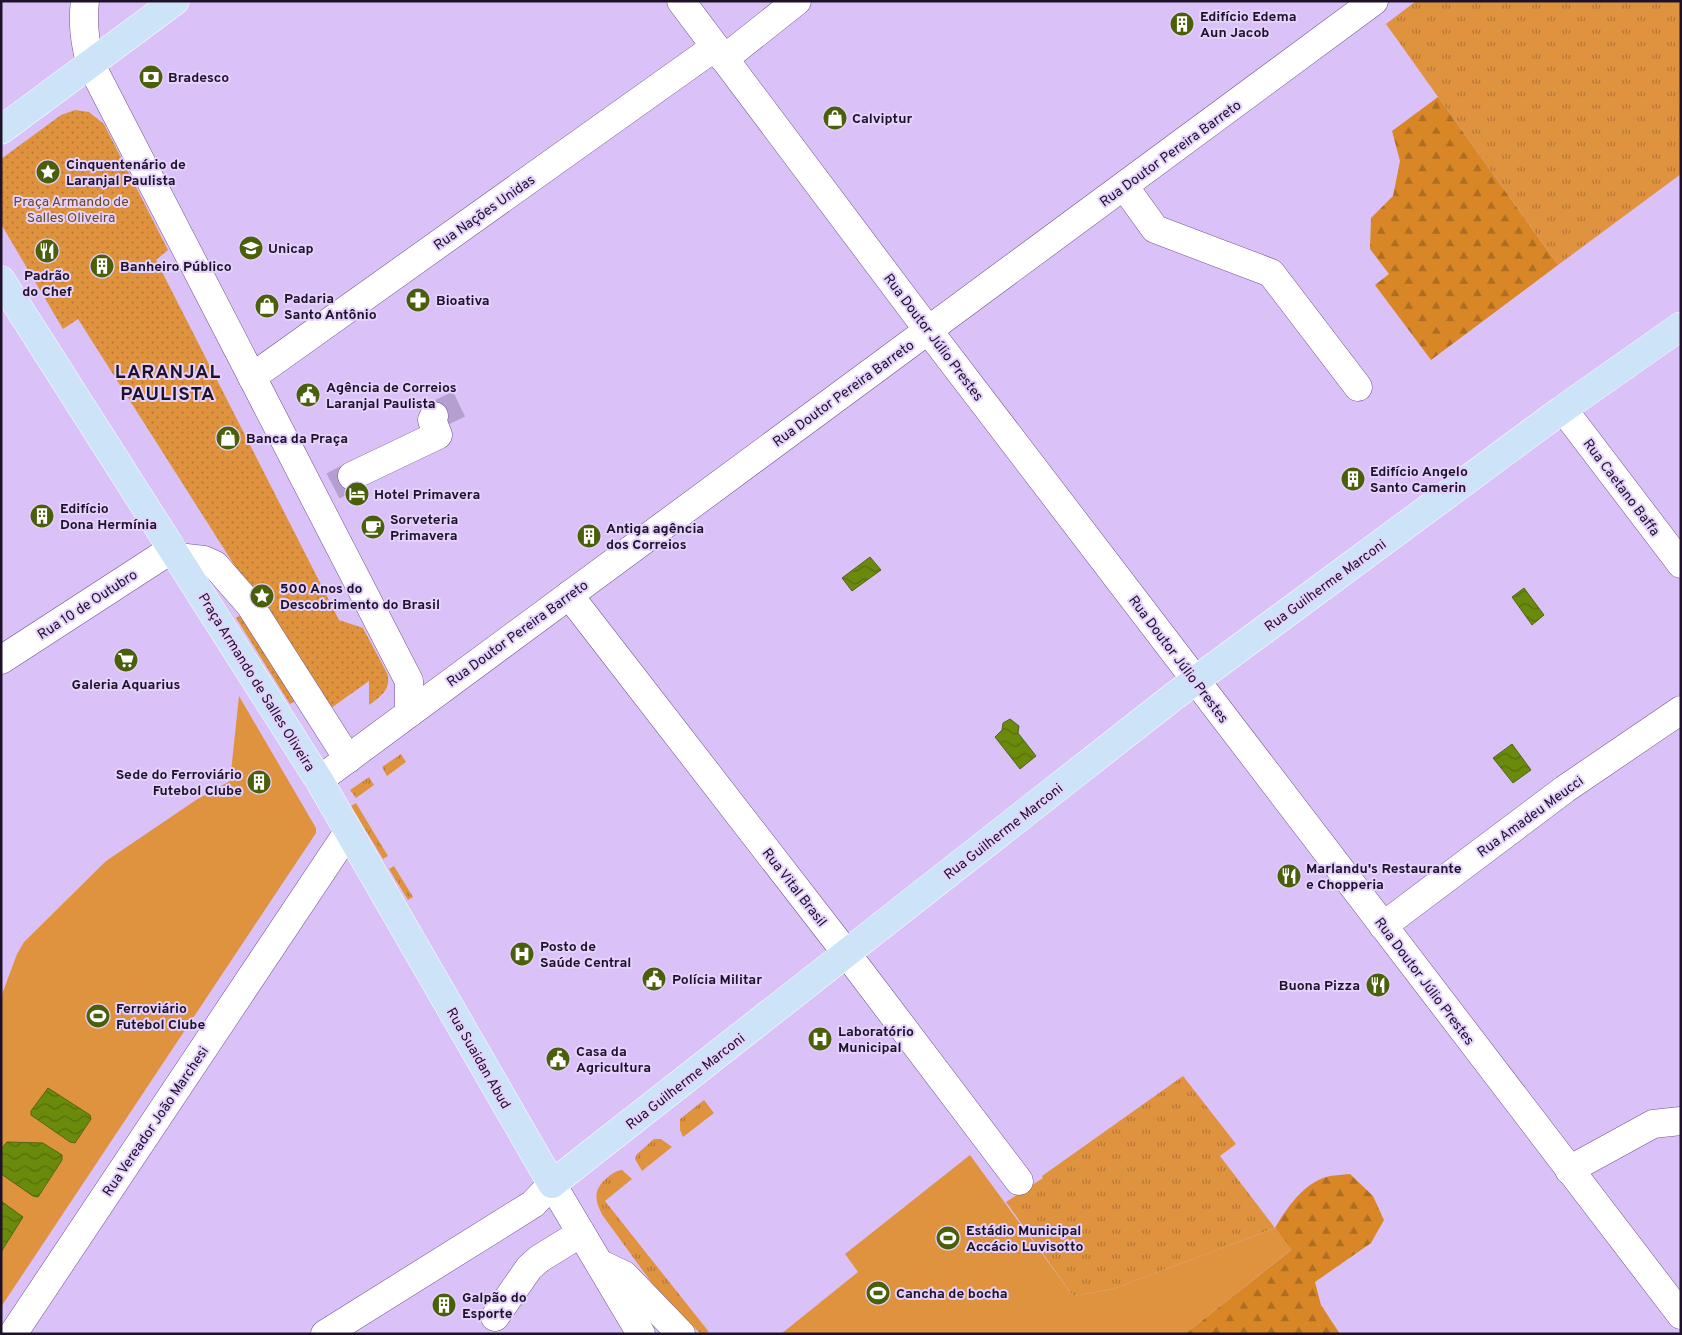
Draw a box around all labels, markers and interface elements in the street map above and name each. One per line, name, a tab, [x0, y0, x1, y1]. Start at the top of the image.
place label: Edifício Edema Aun Jacob	[1200, 9, 1297, 42]
building icon: Edifício Edema Aun Jacob	[1169, 11, 1195, 37]
bank icon: Bradesco	[138, 64, 164, 90]
place label: Bradesco	[168, 70, 229, 87]
street label: Rua Doutor Pereira Barreto	[1097, 97, 1245, 211]
shop icon: Calviptur	[822, 105, 848, 131]
place label: Calviptur	[852, 111, 913, 128]
place label: Cinquentenário de Laranjal Paulista	[66, 157, 186, 190]
place icon: Cinquentenário de Laranjal Paulista	[35, 159, 61, 185]
street label: Rua Nações Unidas	[431, 172, 539, 255]
park label: Praça Armando de Salles Oliveira	[13, 194, 129, 227]
school or university icon: Unicap	[238, 235, 264, 261]
restaurant icon: Padrão do Chef	[34, 238, 60, 264]
place label: Unicap	[268, 241, 314, 258]
building icon: Banheiro Público	[89, 253, 115, 279]
place label: Banheiro Público	[120, 259, 232, 276]
place label: Padrão do Chef	[22, 268, 72, 301]
street label: Rua Doutor Júlio Prestes	[879, 271, 986, 405]
pharmacy icon: Bioativa	[405, 287, 431, 313]
place label: Padaria Santo Antônio	[284, 291, 377, 324]
shop icon: Padaria Santo Antônio	[254, 293, 280, 319]
place label: Bioativa	[436, 293, 490, 310]
street label: Rua Doutor Pereira Barreto	[770, 337, 918, 451]
district label: LARANJAL PAULISTA	[115, 361, 221, 407]
place label: Agência de Correios Laranjal Paulista	[326, 380, 457, 413]
public building icon: Agência de Correios Laranjal Paulista	[295, 382, 321, 408]
shop icon: Banca da Praça	[215, 425, 241, 451]
place label: Banca da Praça	[246, 431, 348, 448]
street label: Rua Caetano Baffa	[1579, 436, 1663, 540]
place label: Edifício Angelo Santo Camerin	[1370, 464, 1468, 497]
building icon: Edifício Angelo Santo Camerin	[1340, 466, 1366, 492]
hotel icon: Hotel Primavera	[344, 481, 370, 507]
place label: Hotel Primavera	[374, 487, 480, 504]
place label: Edifício Dona Hermínia	[60, 501, 157, 534]
building icon: Edifício Dona Hermínia	[29, 503, 55, 529]
place label: Sorveteria Primavera	[390, 512, 458, 545]
cafe icon: Sorveteria Primavera	[360, 514, 386, 540]
place label: Antiga agência dos Correios	[606, 521, 704, 554]
building icon: Antiga agência dos Correios	[576, 523, 602, 549]
street label: Rua Guilherme Marconi	[1262, 536, 1390, 636]
street label: Rua 10 de Outubro	[35, 567, 141, 644]
street label: Rua Doutor Pereira Barreto	[444, 577, 592, 691]
place label: 500 Anos do Descobrimento do Brasil	[280, 581, 440, 614]
place icon: 500 Anos do Descobrimento do Brasil	[249, 583, 275, 609]
street label: Praça Armando de Salles Oliveira	[194, 590, 318, 775]
street label: Rua Doutor Júlio Prestes	[1124, 593, 1231, 727]
supermarket icon: Galeria Aquarius	[113, 647, 139, 673]
place label: Galeria Aquarius	[72, 677, 180, 694]
place label: Sede do Ferroviário Futebol Clube	[116, 767, 242, 800]
building icon: Sede do Ferroviário Futebol Clube	[246, 769, 272, 795]
street label: Rua Amadeu Meucci	[1474, 773, 1587, 861]
street label: Rua Guilherme Marconi	[941, 780, 1067, 884]
street label: Rua Vital Brasil	[758, 845, 830, 931]
place label: Marlandu's Restaurante e Chopperia	[1306, 861, 1462, 894]
restaurant icon: Marlandu's Restaurante e Chopperia	[1276, 863, 1302, 889]
street label: Rua Doutor Júlio Prestes	[1370, 915, 1477, 1049]
place label: Posto de Saúde Central	[540, 939, 631, 972]
hospital icon: Posto de Saúde Central	[509, 941, 535, 967]
public building icon: Polícia Militar	[641, 966, 667, 992]
place label: Polícia Militar	[672, 972, 762, 989]
restaurant icon: Buona Pizza	[1365, 972, 1391, 998]
place label: Buona Pizza	[1279, 978, 1360, 995]
place label: Ferroviário Futebol Clube	[116, 1001, 205, 1034]
sports icon: Ferroviário Futebol Clube	[85, 1003, 111, 1029]
street label: Rua Suaidan Abud	[442, 1005, 514, 1112]
place label: Laboratório Municipal	[838, 1024, 914, 1057]
hospital icon: Laboratório Municipal	[807, 1026, 833, 1052]
street label: Rua Guilherme Marconi	[623, 1030, 749, 1134]
street label: Rua Vereador João Marchesi	[100, 1044, 213, 1200]
place label: Casa da Agricultura	[576, 1044, 651, 1077]
public building icon: Casa da Agricultura	[545, 1046, 571, 1072]
place label: Estádio Municipal Accácio Luvisotto	[966, 1223, 1083, 1256]
sports icon: Estádio Municipal Accácio Luvisotto	[935, 1225, 961, 1251]
sports icon: Cancha de bocha	[865, 1280, 891, 1306]
place label: Cancha de bocha	[896, 1286, 1008, 1303]
place label: Galpão do Esporte	[462, 1290, 527, 1323]
building icon: Galpão do Esporte	[431, 1292, 457, 1318]

